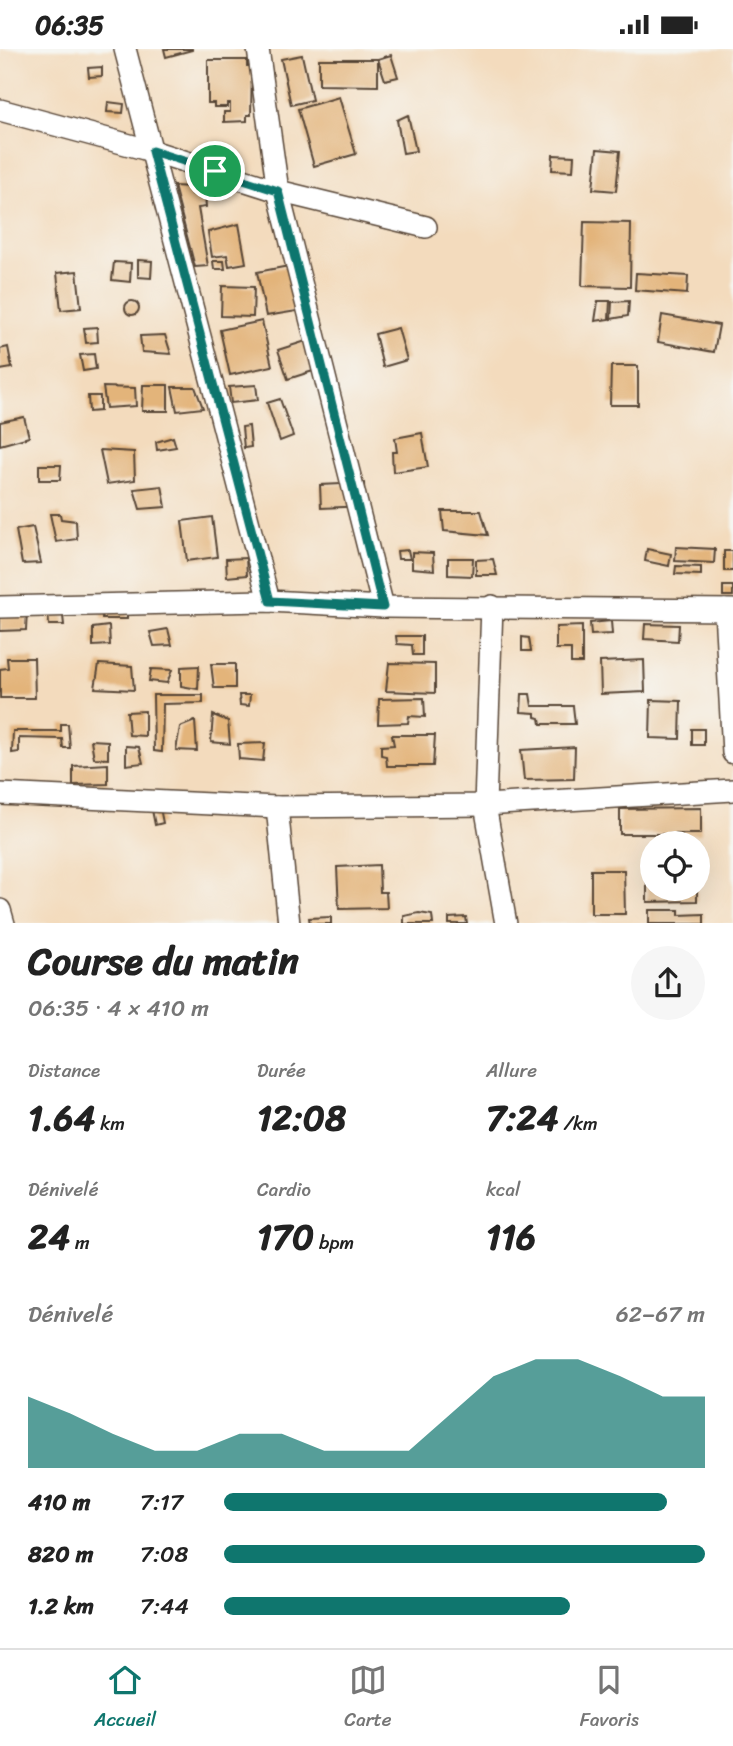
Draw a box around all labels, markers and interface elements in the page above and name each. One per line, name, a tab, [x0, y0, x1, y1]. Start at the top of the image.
text: 06:35	[35, 2, 104, 48]
pin	[185, 141, 245, 201]
icon: arrive	[196, 152, 234, 190]
map controls	[640, 831, 710, 901]
button: locate	[640, 831, 710, 901]
text: Course du matin	[28, 928, 299, 995]
button: share	[631, 946, 705, 1020]
text: 06:35 · 4 × 410 m	[28, 988, 209, 1029]
text: Distance	[28, 1054, 100, 1087]
text: Durée	[257, 1054, 306, 1087]
text: Allure	[486, 1054, 537, 1087]
text: 1.64	[28, 1087, 95, 1149]
text: 12:08	[257, 1087, 346, 1149]
text: 7:24	[486, 1087, 559, 1149]
text: km	[95, 1107, 125, 1140]
text: /km	[559, 1107, 598, 1140]
text: Dénivelé	[28, 1173, 98, 1206]
text: Cardio	[257, 1173, 311, 1206]
text: kcal	[486, 1173, 521, 1206]
text: 24	[28, 1206, 70, 1268]
text: 170	[257, 1206, 314, 1268]
text: 116	[486, 1206, 536, 1268]
text: m	[70, 1226, 90, 1259]
text: bpm	[314, 1226, 354, 1259]
text: Dénivelé	[28, 1294, 113, 1335]
text: 62–67 m	[616, 1294, 705, 1335]
text: 410 m	[28, 1482, 90, 1523]
text: 7:17	[140, 1482, 183, 1523]
text: 820 m	[28, 1534, 93, 1575]
text: 7:08	[140, 1534, 188, 1575]
text: 1.2 km	[28, 1586, 94, 1627]
text: 7:44	[140, 1586, 189, 1627]
tab: Accueil	[94, 1661, 156, 1736]
tab: Carte	[344, 1661, 392, 1736]
tab: Favoris	[580, 1661, 639, 1736]

